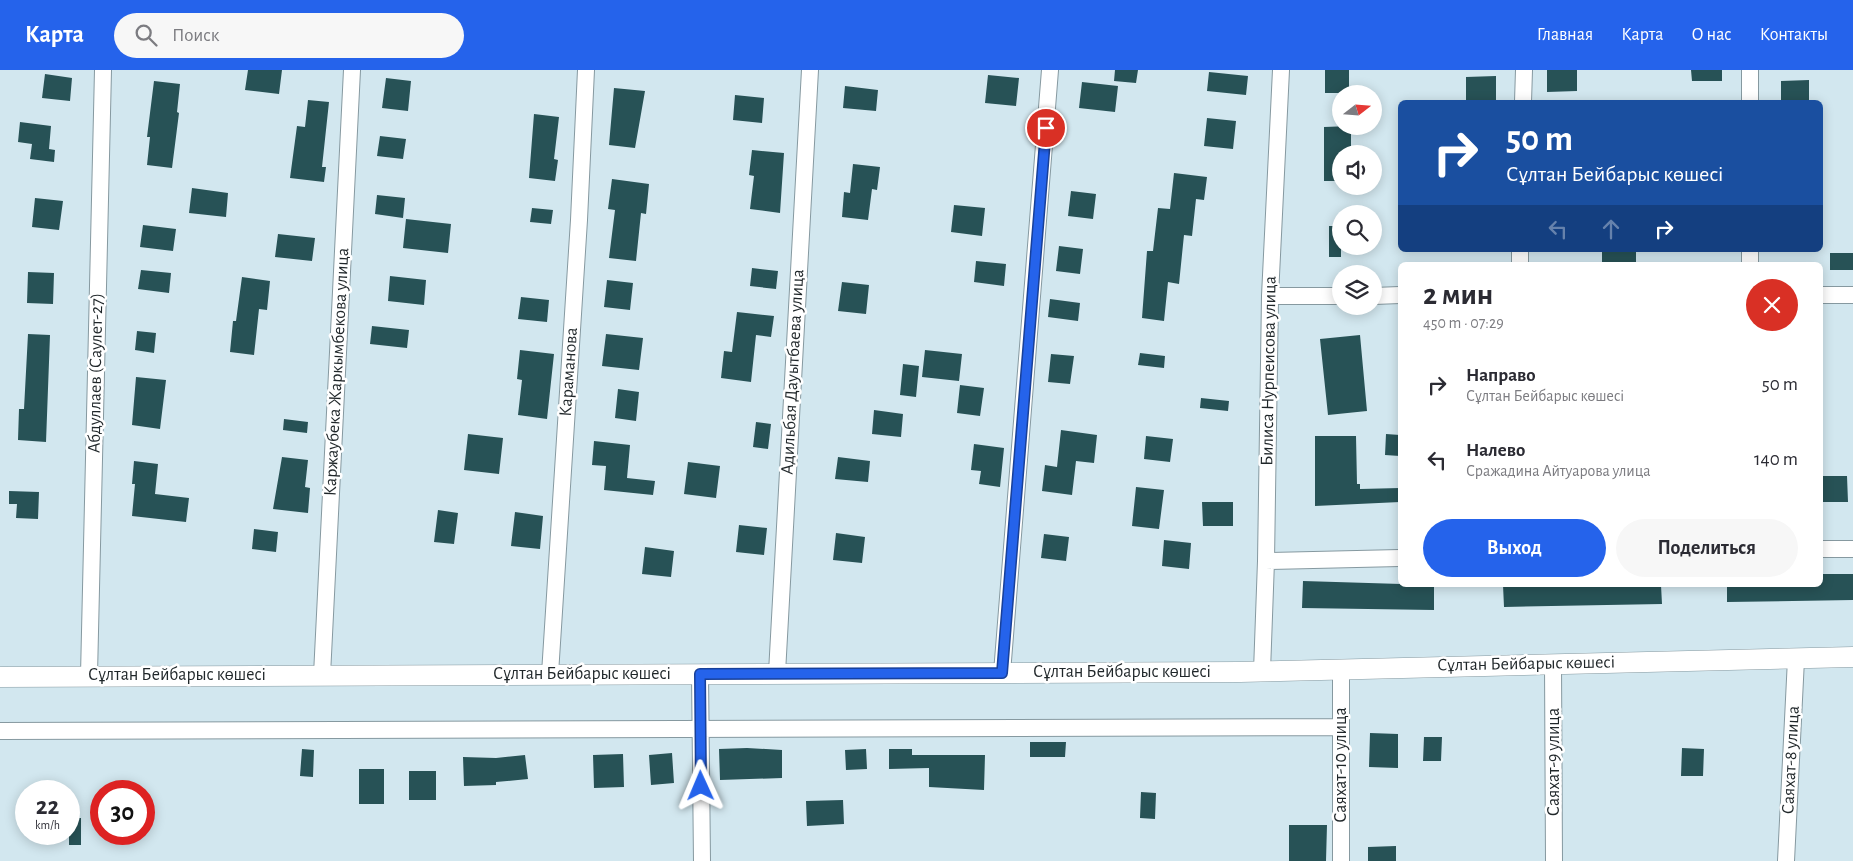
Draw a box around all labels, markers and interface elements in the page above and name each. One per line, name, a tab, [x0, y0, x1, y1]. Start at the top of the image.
search box	[114, 13, 464, 58]
icon: search	[132, 21, 160, 49]
text: Карта	[25, 23, 84, 47]
text: Поиск	[172, 26, 219, 45]
text: Главная	[1537, 26, 1593, 44]
text: Карта	[1621, 26, 1663, 44]
text: О нас	[1691, 26, 1732, 44]
text: Контакты	[1760, 26, 1828, 44]
north arrow	[1332, 85, 1382, 135]
map controls	[1332, 85, 1382, 315]
pin	[1025, 107, 1067, 149]
icon: arrive	[1032, 114, 1060, 142]
icon: right	[1423, 120, 1488, 185]
text: 50 m	[1506, 122, 1573, 157]
button: sound	[1332, 145, 1382, 195]
text: Сұлтан Бейбарыс көшесі	[1506, 163, 1723, 185]
button: search	[1332, 205, 1382, 255]
icon: left	[1544, 215, 1572, 243]
icon: ahead	[1597, 215, 1625, 243]
icon: right	[1650, 215, 1678, 243]
street label: Каржаубека Жаркымбекова улица	[321, 247, 352, 497]
button: layers	[1332, 265, 1382, 315]
street label: Адильбая Дауытбаева улица	[778, 269, 807, 475]
street label: Билиса Нурпеисова улица	[1258, 276, 1280, 466]
button: close	[1746, 279, 1798, 331]
text: 2 мин	[1423, 280, 1493, 310]
street label: Абдуллаев (Саулет-27)	[85, 293, 106, 453]
text: 450 m · 07:29	[1423, 315, 1504, 331]
street label: Караманова	[557, 327, 581, 417]
text: Направо	[1466, 366, 1536, 385]
icon: right	[1423, 371, 1451, 399]
text: 50 m	[1762, 375, 1798, 394]
text: Сұлтан Бейбарыс көшесі	[1466, 388, 1624, 404]
text: Налево	[1466, 441, 1525, 460]
icon: left	[1423, 446, 1451, 474]
text: 140 m	[1754, 450, 1798, 469]
text: Сражадина Айтуарова улица	[1466, 463, 1651, 479]
button: Выход	[1423, 519, 1606, 577]
button: Поделиться	[1616, 519, 1798, 577]
street label: Сұлтан Бейбарыс көшесі	[1437, 652, 1615, 675]
street label: Сұлтан Бейбарыс көшесі	[1033, 662, 1211, 681]
street label: Сұлтан Бейбарыс көшесі	[493, 664, 671, 683]
street label: Сұлтан Бейбарыс көшесі	[88, 665, 266, 684]
street label: Саяхат-8 улица	[1779, 705, 1803, 815]
street label: Саяхат-10 улица	[1332, 707, 1350, 823]
street label: Саяхат-9 улица	[1545, 708, 1563, 816]
position arrow	[674, 759, 726, 811]
speed limit sign: 30	[90, 780, 155, 845]
text: 22	[36, 794, 59, 819]
text: km/h	[35, 819, 60, 831]

